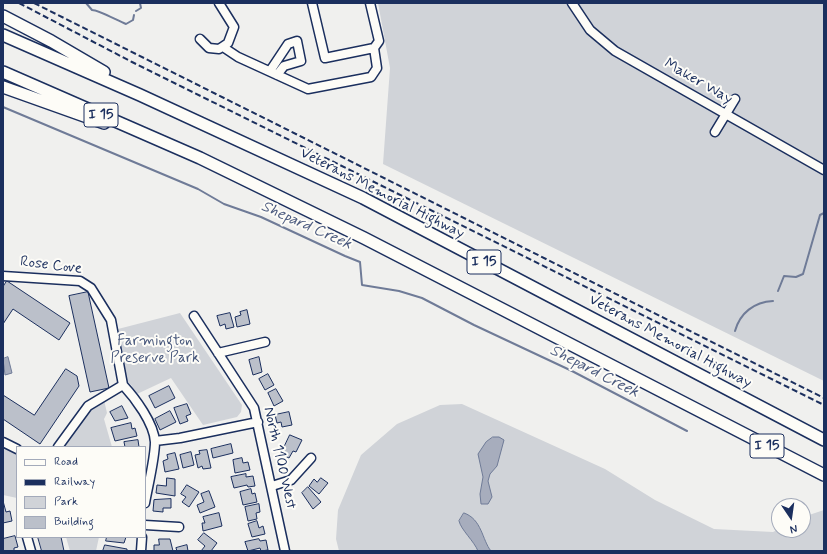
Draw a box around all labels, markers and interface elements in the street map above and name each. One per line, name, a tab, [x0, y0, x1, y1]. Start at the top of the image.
street label: Maker Way	[661, 55, 735, 109]
road number: I 15	[84, 103, 118, 127]
street label: Veterans Memorial Highway	[297, 145, 467, 243]
water label: Shepard Creek	[258, 197, 354, 255]
road number: I 15	[467, 250, 501, 274]
street label: Rose Cove	[19, 253, 83, 279]
street label: Veterans Memorial Highway	[585, 291, 755, 393]
park label: Farmington Preserve Park	[111, 333, 199, 368]
water label: Shepard Creek	[546, 341, 642, 403]
street label: North 1100 West	[259, 405, 299, 511]
road number: I 15	[750, 434, 784, 458]
legend	[16, 446, 146, 538]
text: Road	[54, 454, 78, 470]
text: Railway	[54, 474, 95, 490]
text: Park	[54, 494, 78, 510]
north arrow	[771, 498, 811, 538]
text: Building	[54, 514, 94, 530]
text: N	[788, 521, 799, 536]

